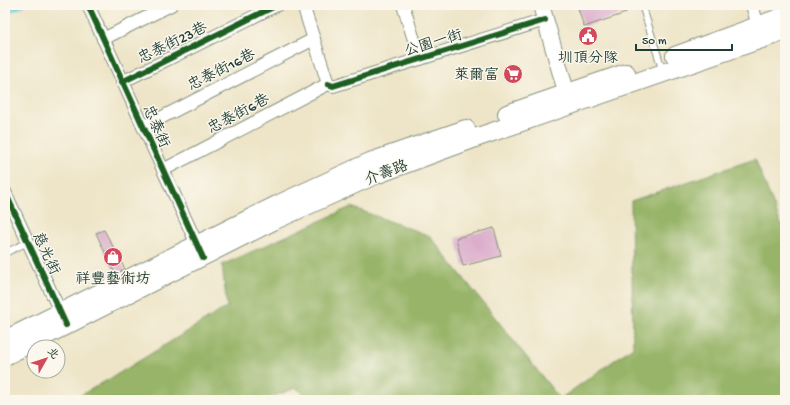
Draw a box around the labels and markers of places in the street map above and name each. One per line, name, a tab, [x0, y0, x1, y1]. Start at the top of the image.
public building icon: 圳頂分隊	[577, 25, 599, 47]
place label: 圳頂分隊	[558, 49, 618, 68]
supermarket icon: 萊爾富	[502, 63, 524, 85]
place label: 萊爾富	[454, 67, 499, 85]
shop icon: 祥豐藝術坊	[102, 246, 124, 268]
place label: 祥豐藝術坊	[75, 270, 151, 289]

